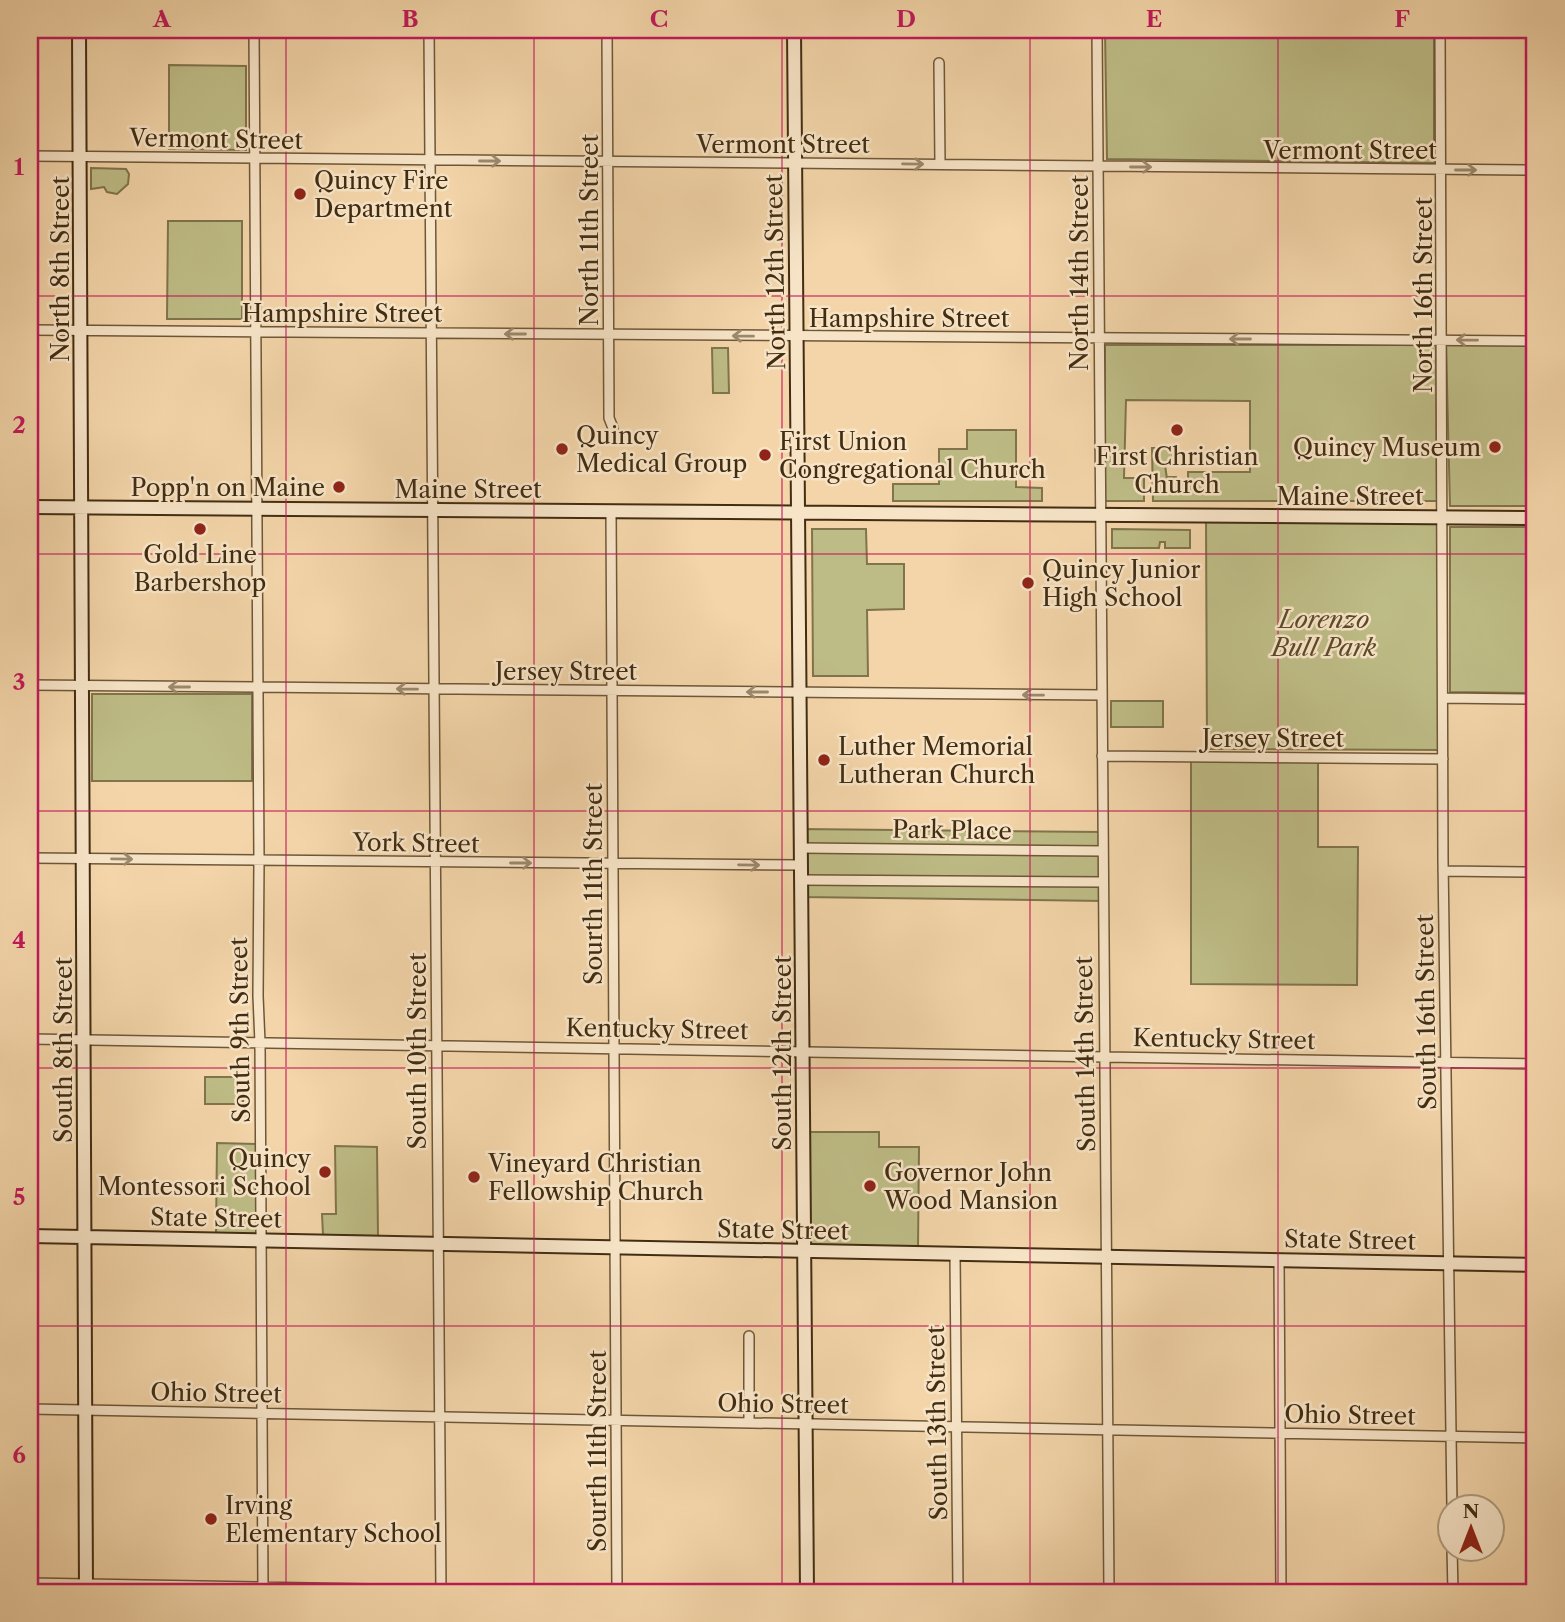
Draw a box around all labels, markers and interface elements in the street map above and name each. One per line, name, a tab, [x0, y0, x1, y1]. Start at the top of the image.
text: A	[152, 5, 172, 33]
text: B	[401, 5, 419, 33]
text: C	[650, 5, 668, 33]
text: D	[896, 5, 916, 33]
text: E	[1146, 5, 1162, 33]
text: F	[1394, 5, 1410, 33]
street label: Vermont Street	[128, 123, 304, 155]
street label: Vermont Street	[695, 130, 870, 159]
street label: North 11th Street	[575, 133, 604, 326]
street label: Vermont Street	[1262, 136, 1437, 165]
text: 1	[14, 153, 25, 181]
one-way arrow	[478, 154, 501, 168]
one-way arrow	[902, 157, 925, 171]
one-way arrow	[1129, 160, 1152, 174]
one-way arrow	[1455, 163, 1478, 177]
place label: Quincy Fire Department	[314, 166, 453, 223]
street label: North 12th Street	[759, 173, 791, 370]
street label: North 8th Street	[46, 175, 75, 362]
street label: North 14th Street	[1065, 175, 1094, 371]
marker: Quincy Fire Department	[292, 186, 308, 202]
street label: North 16th Street	[1409, 196, 1438, 393]
street label: Hampshire Street	[242, 299, 443, 328]
street label: Hampshire Street	[809, 304, 1010, 333]
one-way arrow	[504, 327, 527, 341]
one-way arrow	[731, 329, 754, 343]
one-way arrow	[1228, 332, 1251, 346]
one-way arrow	[1456, 333, 1479, 347]
text: 2	[12, 411, 26, 439]
place label: Quincy Medical Group	[576, 421, 747, 478]
marker: First Christian Church	[1169, 422, 1185, 438]
place label: First Union Congregational Church	[779, 427, 1046, 484]
place label: Quincy Museum	[1293, 433, 1481, 462]
marker: Quincy Museum	[1487, 439, 1503, 455]
marker: Quincy Medical Group	[554, 441, 570, 457]
place label: First Christian Church	[1096, 442, 1258, 499]
marker: First Union Congregational Church	[757, 447, 773, 463]
place label: Popp'n on Maine	[131, 473, 325, 502]
street label: Maine Street	[395, 475, 542, 504]
marker: Popp'n on Maine	[331, 479, 347, 495]
street label: Maine Street	[1277, 482, 1424, 511]
marker: Gold Line Barbershop	[192, 521, 208, 537]
place label: Gold Line Barbershop	[134, 540, 266, 597]
place label: Quincy Junior High School	[1042, 555, 1201, 612]
marker: Quincy Junior High School	[1020, 575, 1036, 591]
park label: Lorenzo Bull Park	[1270, 605, 1377, 662]
street label: Jersey Street	[491, 657, 638, 686]
text: 3	[13, 668, 26, 696]
one-way arrow	[168, 680, 191, 694]
one-way arrow	[395, 682, 418, 696]
one-way arrow	[745, 685, 768, 699]
one-way arrow	[1022, 688, 1045, 702]
street label: Jersey Street	[1198, 724, 1345, 753]
place label: Luther Memorial Lutheran Church	[838, 732, 1035, 789]
marker: Luther Memorial Lutheran Church	[816, 752, 832, 768]
street label: Sourth 11th Street	[579, 782, 608, 985]
street label: Park Place	[892, 814, 1012, 846]
street label: York Street	[351, 827, 480, 859]
one-way arrow	[111, 852, 134, 866]
one-way arrow	[510, 856, 533, 870]
one-way arrow	[737, 858, 760, 872]
street label: South 16th Street	[1410, 913, 1442, 1110]
text: 4	[12, 926, 26, 954]
street label: South 9th Street	[224, 936, 256, 1123]
street label: South 10th Street	[403, 952, 432, 1150]
street label: South 12th Street	[768, 955, 797, 1151]
street label: South 14th Street	[1069, 955, 1101, 1152]
street label: South 8th Street	[49, 957, 78, 1143]
street label: Kentucky Street	[565, 1013, 749, 1045]
street label: Kentucky Street	[1132, 1023, 1316, 1055]
place label: Quincy Montessori School	[98, 1144, 312, 1201]
place label: Vineyard Christian Fellowship Church	[487, 1149, 703, 1206]
place label: Governor John Wood Mansion	[883, 1158, 1058, 1215]
marker: Quincy Montessori School	[317, 1164, 333, 1180]
marker: Vineyard Christian Fellowship Church	[466, 1169, 482, 1185]
marker: Governor John Wood Mansion	[862, 1178, 878, 1194]
text: 5	[13, 1183, 25, 1211]
street label: State Street	[150, 1202, 283, 1234]
street label: State Street	[717, 1214, 850, 1246]
street label: State Street	[1284, 1224, 1417, 1256]
street label: South 13th Street	[921, 1325, 953, 1521]
street label: Sourth 11th Street	[583, 1349, 612, 1552]
street label: Ohio Street	[150, 1377, 282, 1409]
street label: Ohio Street	[717, 1388, 849, 1420]
street label: Ohio Street	[1284, 1399, 1416, 1431]
text: 6	[12, 1441, 26, 1469]
place label: Irving Elementary School	[225, 1491, 442, 1548]
north arrow	[1436, 1492, 1506, 1562]
text: N	[1463, 1500, 1479, 1523]
marker: Irving Elementary School	[203, 1511, 219, 1527]

